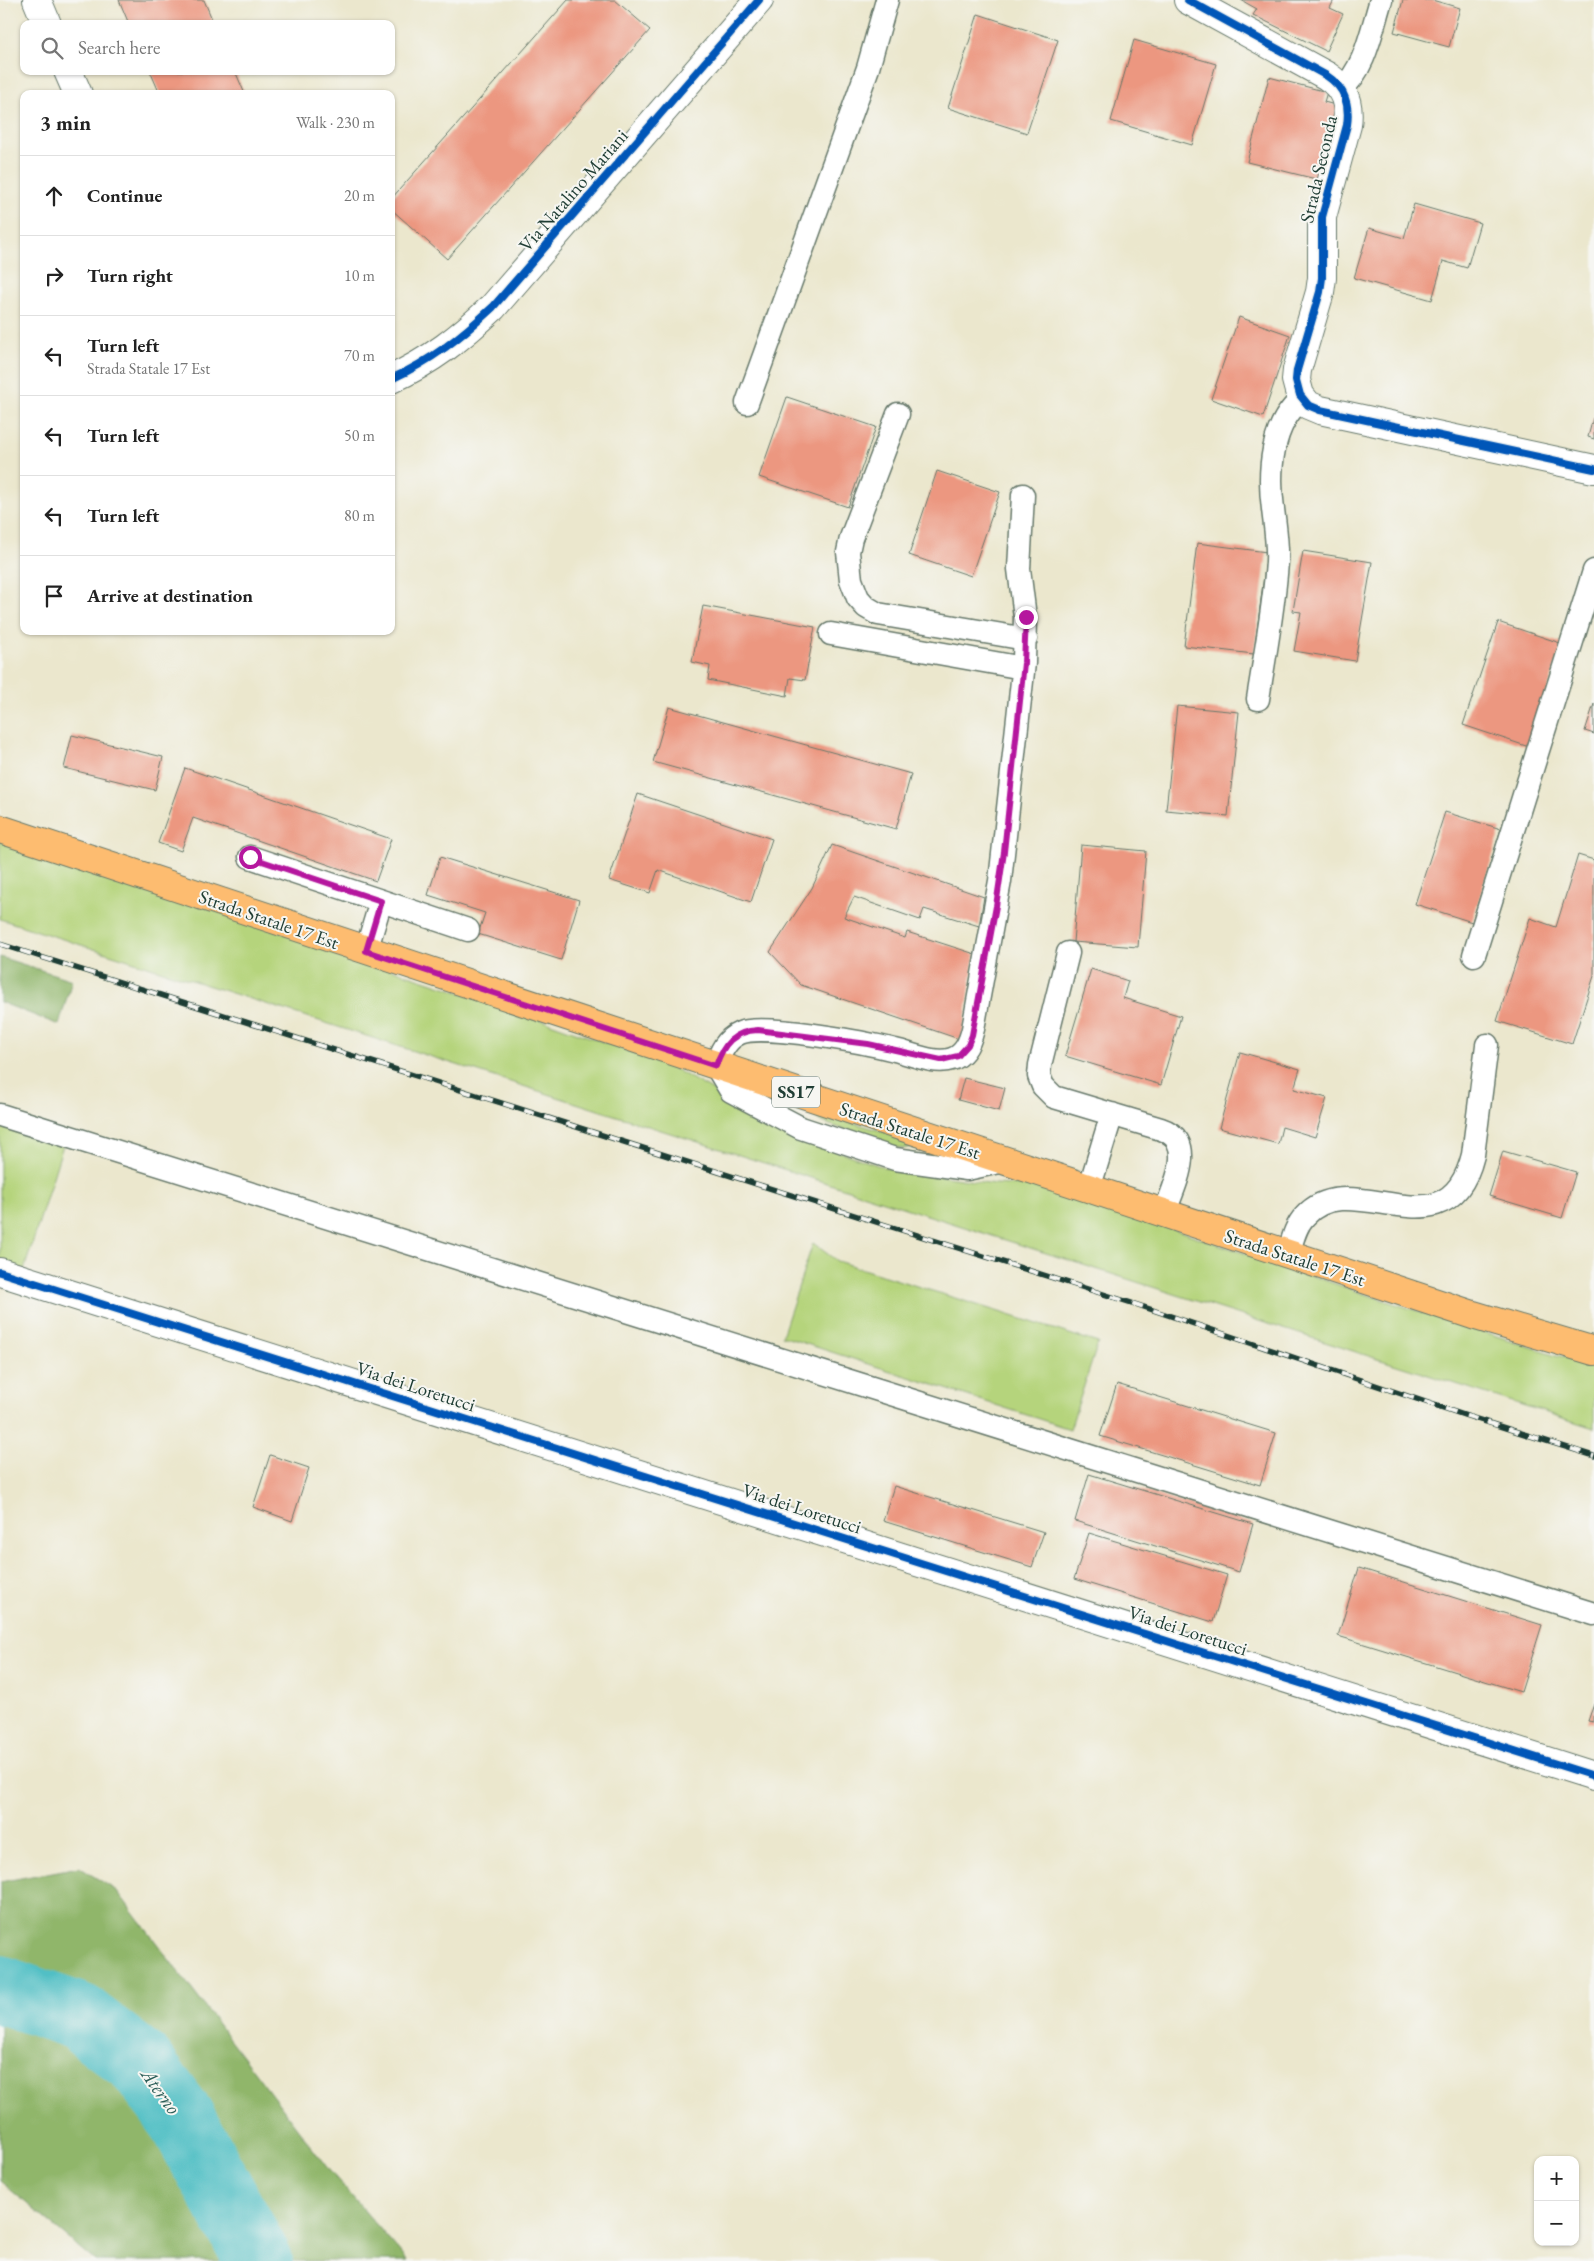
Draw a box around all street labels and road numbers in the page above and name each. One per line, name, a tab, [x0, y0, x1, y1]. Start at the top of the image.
street label: Strada Seconda	[1294, 112, 1343, 225]
street label: Via Natalino Mariani	[513, 124, 634, 257]
street label: Strada Statale 17 Est	[196, 884, 342, 955]
road number: SS17	[772, 1076, 820, 1108]
street label: Strada Statale 17 Est	[836, 1096, 983, 1165]
street label: Strada Statale 17 Est	[1221, 1223, 1368, 1292]
street label: Via dei Loretucci	[353, 1355, 479, 1418]
street label: Via dei Loretucci	[739, 1477, 865, 1540]
street label: Via dei Loretucci	[1125, 1599, 1251, 1662]

